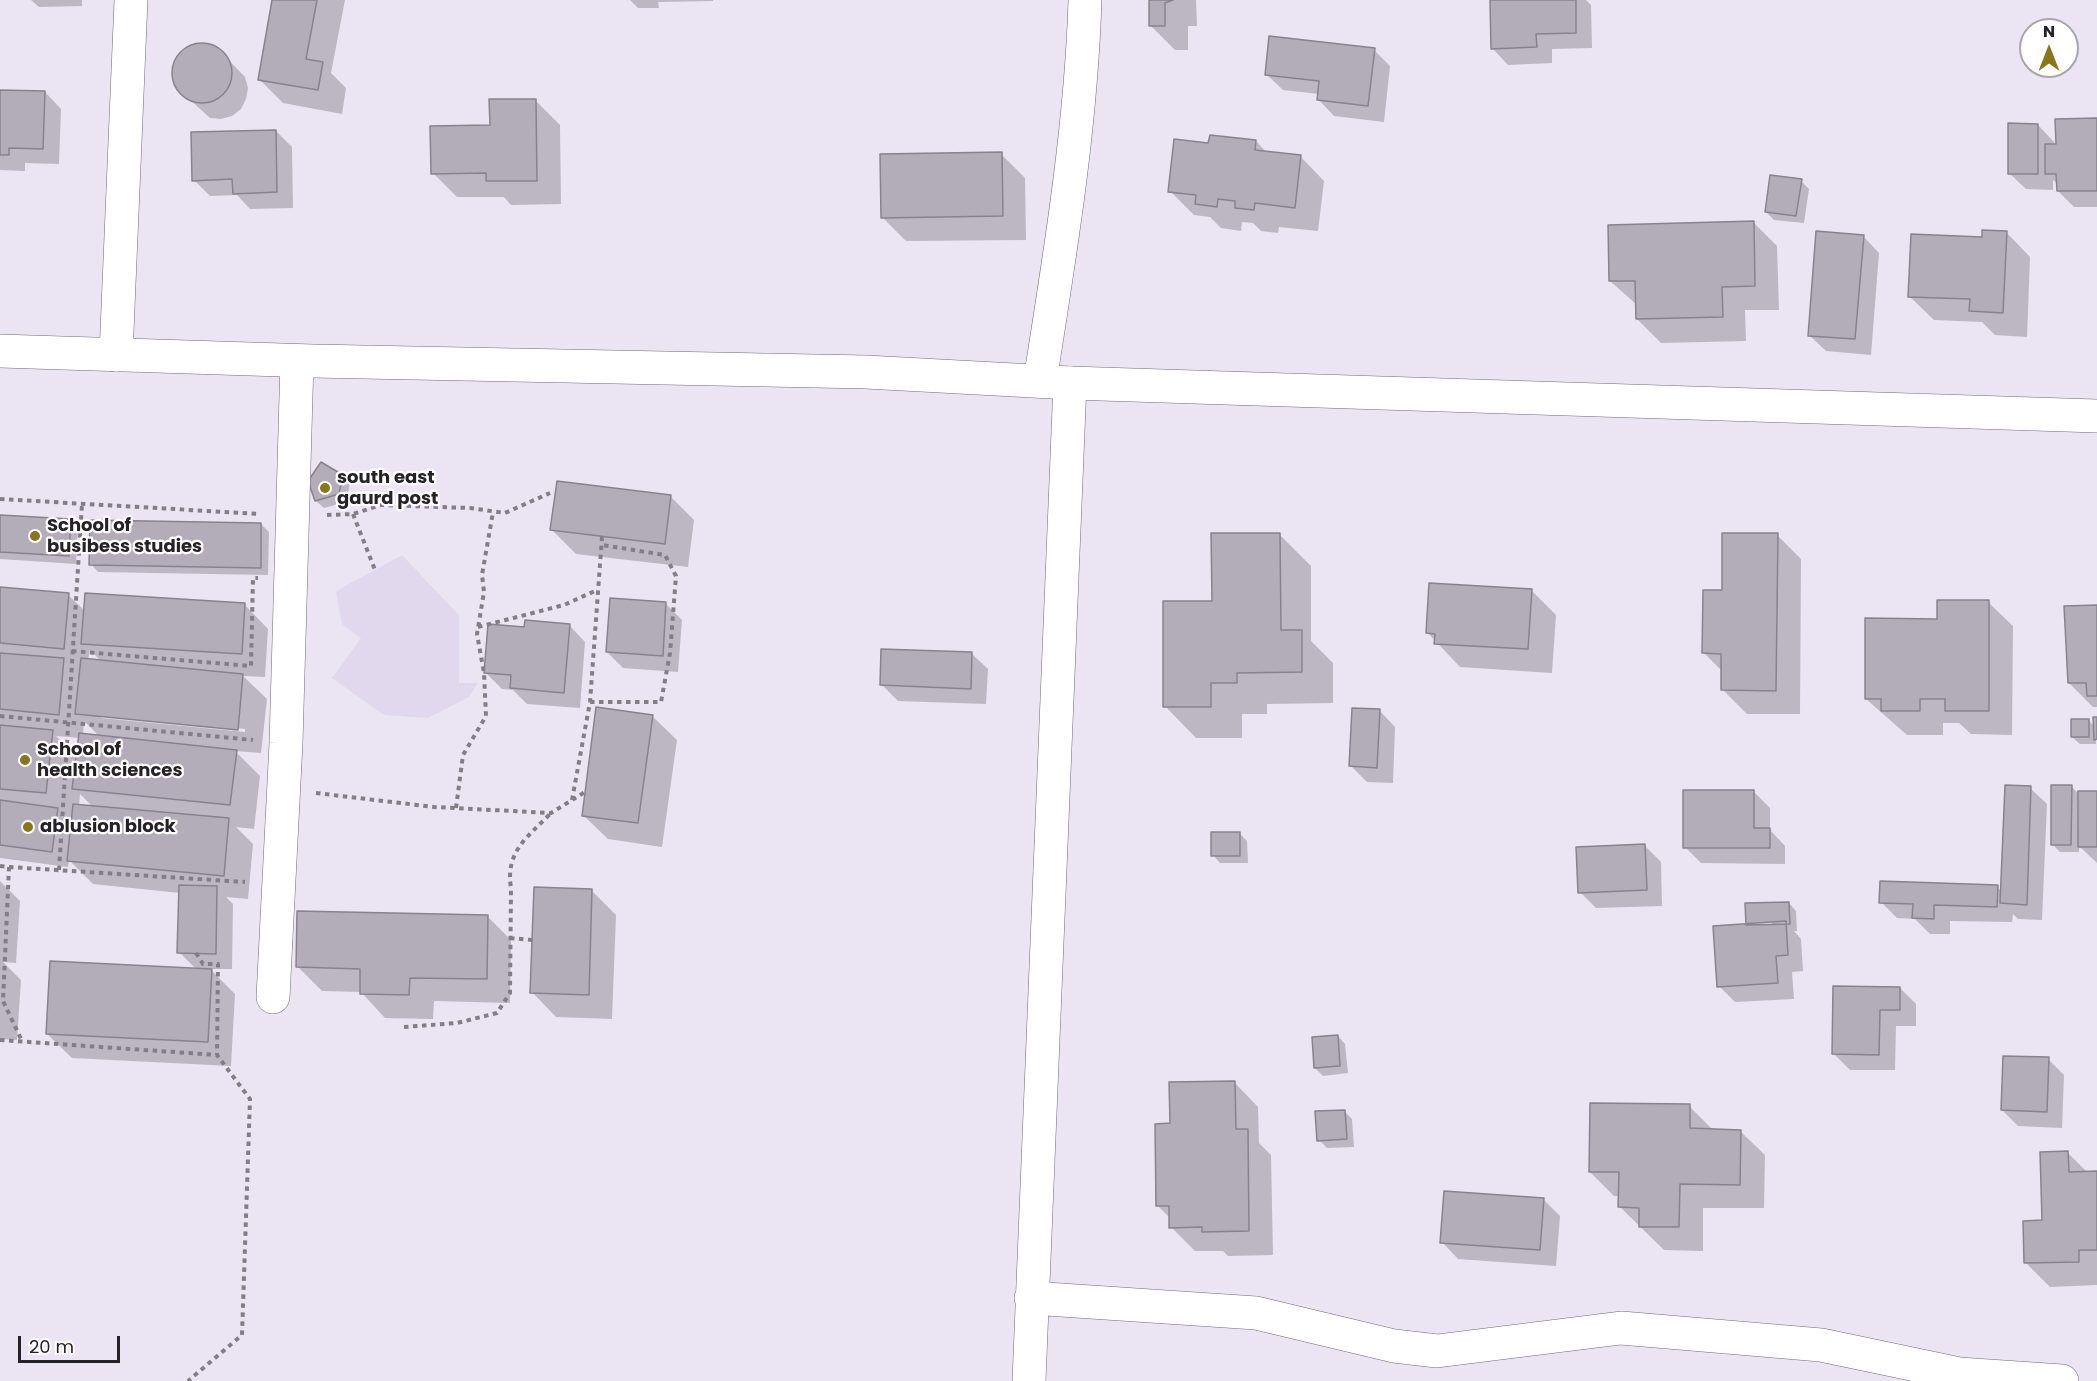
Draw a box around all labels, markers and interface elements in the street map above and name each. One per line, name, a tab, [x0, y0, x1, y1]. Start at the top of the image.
north arrow	[2019, 18, 2079, 78]
text: N	[2043, 20, 2055, 43]
place label: south east gaurd post	[337, 467, 438, 510]
marker: south east gaurd post	[318, 481, 332, 495]
place label: School of busibess studies	[47, 515, 202, 558]
marker: School of busibess studies	[28, 529, 42, 543]
place label: School of health sciences	[37, 739, 182, 782]
marker: School of health sciences	[18, 753, 32, 767]
place label: ablusion block	[40, 816, 176, 838]
marker: ablusion block	[21, 820, 35, 834]
scale bar	[21, 1324, 123, 1362]
text: 20 m	[29, 1334, 74, 1359]

